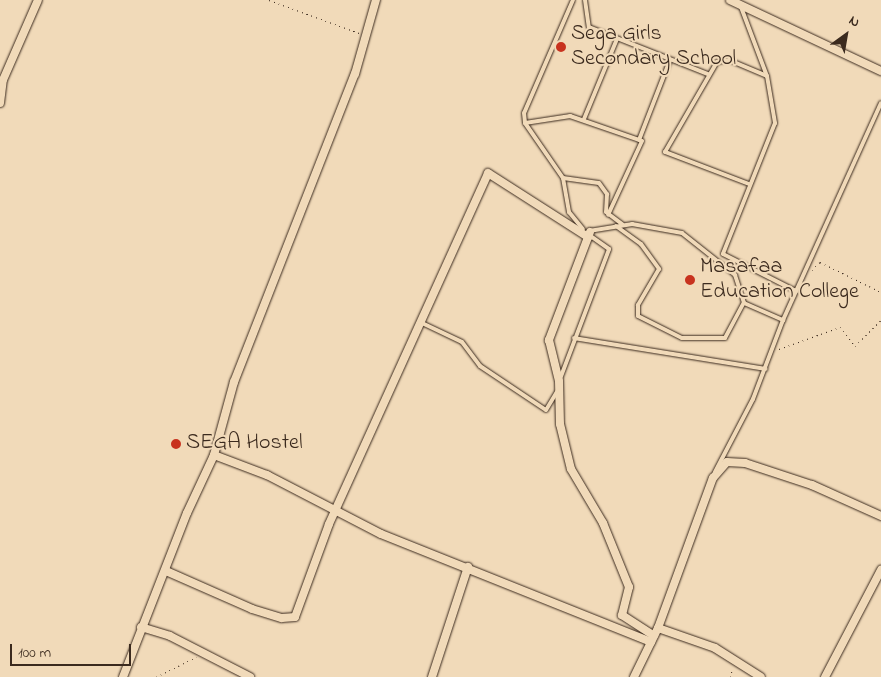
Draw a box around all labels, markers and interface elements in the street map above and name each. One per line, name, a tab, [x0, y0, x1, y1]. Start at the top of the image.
north arrow	[821, 10, 871, 60]
text: N	[845, 10, 864, 33]
place label: Sega Girls Secondary School	[571, 21, 736, 72]
marker: Sega Girls Secondary School	[555, 41, 567, 53]
place label: Masafaa Education College	[700, 254, 859, 306]
marker: Masafaa Education College	[684, 274, 696, 286]
place label: SEGA Hostel	[186, 431, 303, 457]
marker: SEGA Hostel	[170, 438, 182, 450]
scale bar	[12, 634, 134, 666]
text: 100 m	[18, 642, 51, 664]

